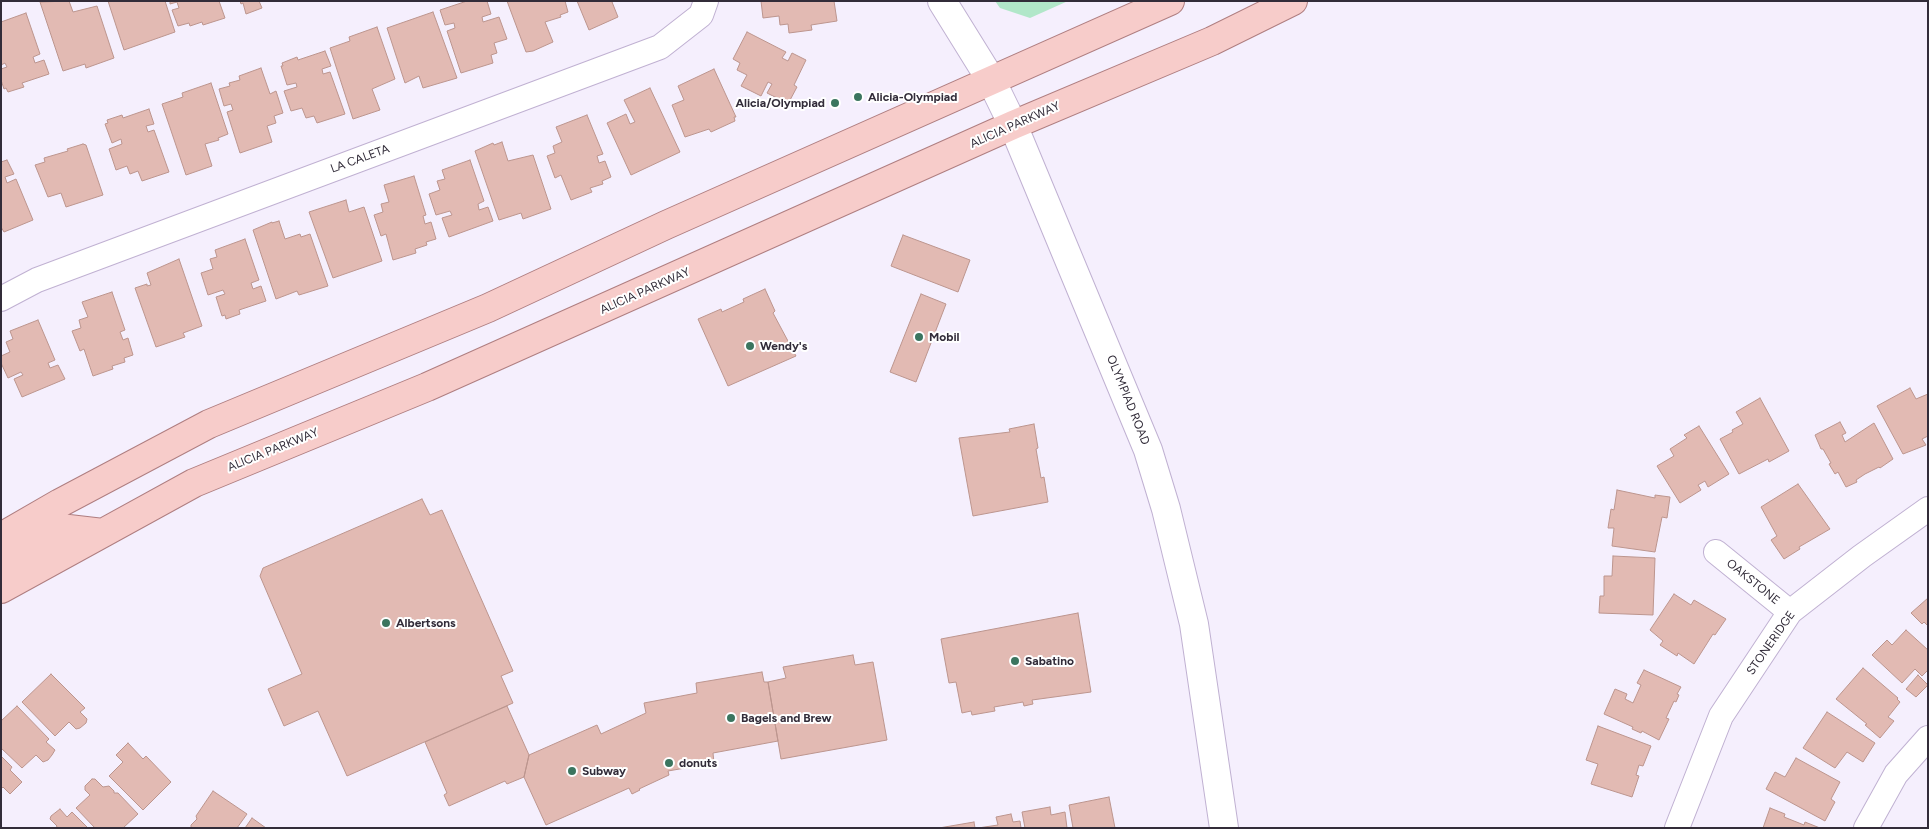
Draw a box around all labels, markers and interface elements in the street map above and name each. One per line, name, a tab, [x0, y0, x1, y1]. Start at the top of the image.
place label: Alicia-Olympiad	[868, 90, 957, 104]
marker: Alicia-Olympiad	[852, 91, 864, 103]
place label: Alicia/Olympiad	[735, 96, 825, 110]
marker: Alicia/Olympiad	[829, 97, 841, 109]
street label: ALICIA PARKWAY	[968, 99, 1062, 151]
street label: LA CALETA	[329, 142, 391, 176]
street label: ALICIA PARKWAY	[598, 265, 692, 317]
place label: Mobil	[929, 330, 960, 344]
marker: Mobil	[913, 331, 925, 343]
place label: Wendy's	[760, 339, 807, 353]
marker: Wendy's	[744, 340, 756, 352]
street label: OLYMPIAD ROAD	[1103, 353, 1153, 447]
street label: ALICIA PARKWAY	[225, 425, 321, 475]
street label: OAKSTONE	[1723, 556, 1783, 608]
street label: STONERIDGE	[1744, 608, 1798, 678]
place label: Albertsons	[396, 616, 456, 630]
marker: Albertsons	[380, 617, 392, 629]
place label: Sabatino	[1025, 654, 1074, 668]
marker: Sabatino	[1009, 655, 1021, 667]
place label: Bagels and Brew	[741, 711, 832, 725]
marker: Bagels and Brew	[725, 712, 737, 724]
place label: donuts	[679, 756, 717, 770]
marker: donuts	[663, 757, 675, 769]
place label: Subway	[582, 764, 626, 778]
marker: Subway	[566, 765, 578, 777]

